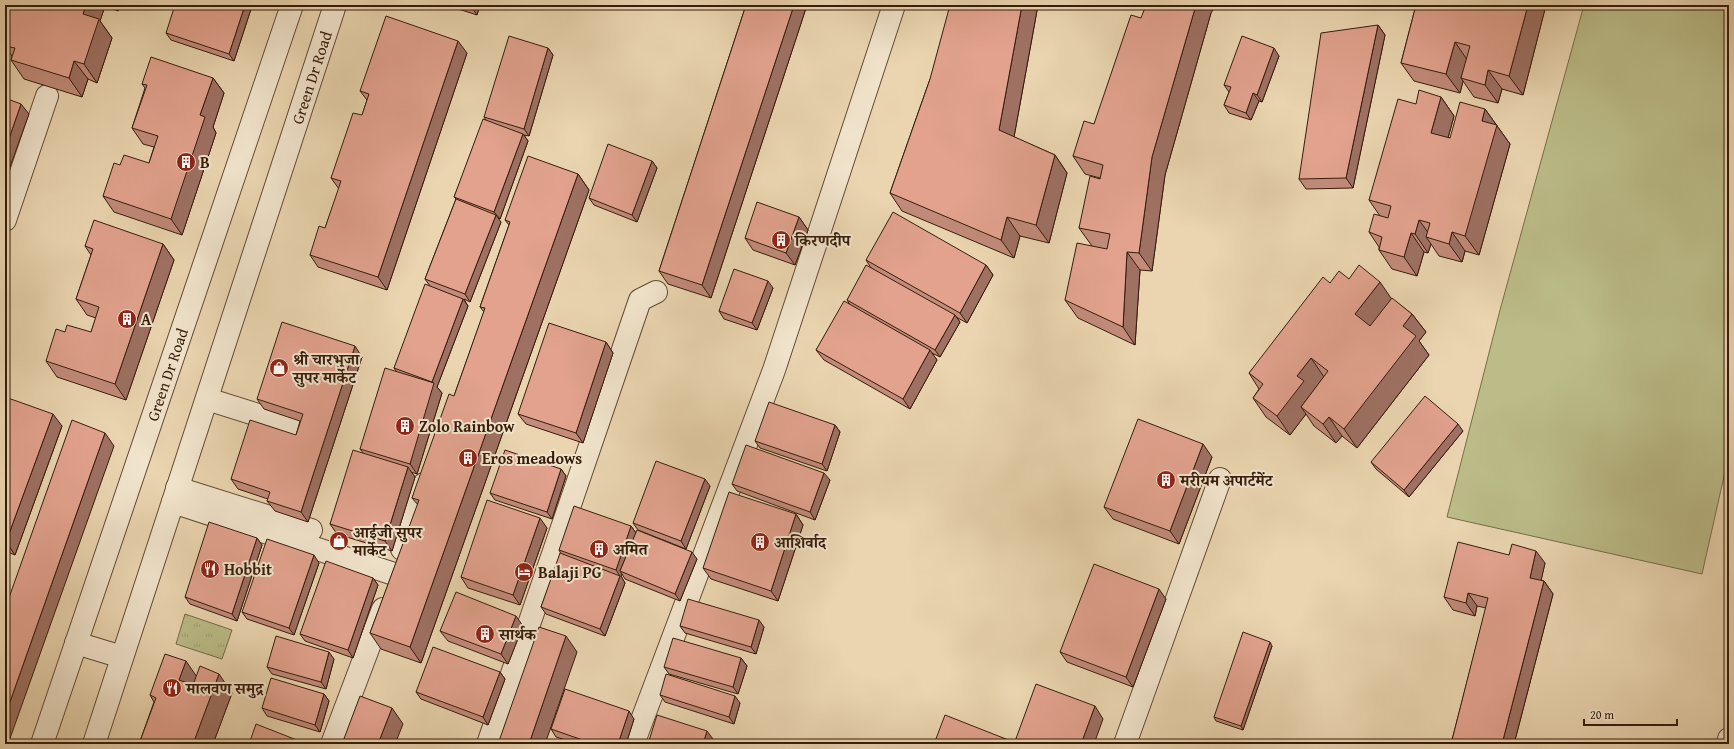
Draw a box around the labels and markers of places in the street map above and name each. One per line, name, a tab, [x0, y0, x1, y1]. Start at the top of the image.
place label: B	[200, 150, 210, 174]
building icon: B	[175, 151, 197, 173]
place label: किरणदीप	[794, 228, 852, 252]
building icon: किरणदीप	[770, 229, 792, 251]
place label: A	[141, 307, 152, 331]
building icon: A	[116, 308, 138, 330]
place label: श्री चारभुजा सुपर मार्केट	[292, 347, 361, 389]
shop icon: श्री चारभुजा सुपर मार्केट	[268, 357, 290, 379]
place label: Zolo Rainbow	[419, 414, 515, 438]
building icon: Zolo Rainbow	[394, 415, 416, 437]
place label: Eros meadows	[482, 446, 582, 470]
building icon: Eros meadows	[457, 447, 479, 469]
place label: मरीयम अपार्टमेंट	[1178, 468, 1274, 492]
building icon: मरीयम अपार्टमेंट	[1155, 469, 1177, 491]
place label: आईजी सुपर मार्केट	[351, 520, 423, 562]
shop icon: आईजी सुपर मार्केट	[328, 530, 350, 552]
place label: आशिर्वाद	[774, 530, 827, 554]
building icon: आशिर्वाद	[749, 531, 771, 553]
place label: अमित	[613, 537, 649, 561]
building icon: अमित	[588, 538, 610, 560]
place label: Hobbit	[224, 557, 272, 581]
restaurant icon: Hobbit	[199, 558, 221, 580]
place label: Balaji PG	[538, 560, 602, 584]
hotel icon: Balaji PG	[513, 561, 535, 583]
place label: सार्थक	[498, 622, 537, 646]
building icon: सार्थक	[474, 623, 496, 645]
place label: मालवण समुद्र	[184, 676, 264, 700]
restaurant icon: मालवण समुद्र	[161, 677, 183, 699]

